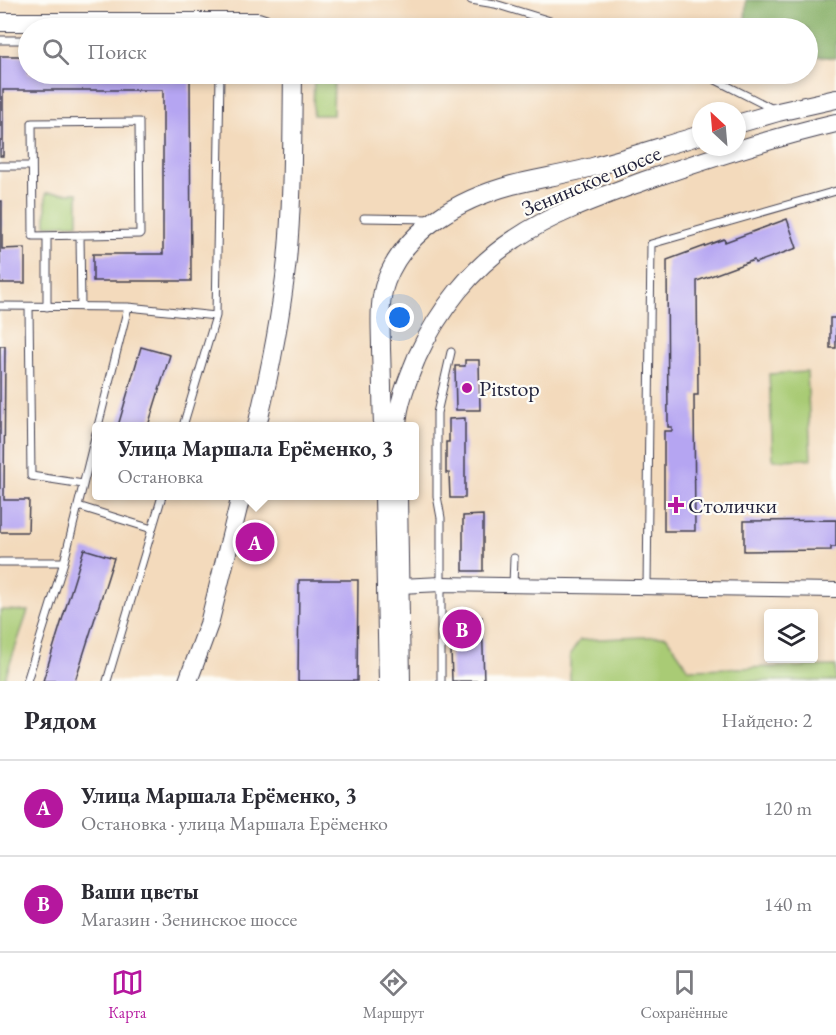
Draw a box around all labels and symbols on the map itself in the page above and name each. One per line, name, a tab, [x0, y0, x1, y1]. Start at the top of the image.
north arrow	[692, 102, 746, 156]
street label: Зенинское шоссе	[517, 138, 666, 223]
your location	[385, 303, 414, 332]
place label: Pitstop	[479, 374, 540, 403]
marker: Pitstop	[460, 381, 474, 395]
place label: Столички	[688, 491, 778, 520]
marker: Столички	[669, 498, 683, 512]
pin: A	[236, 520, 274, 564]
pin: B	[442, 606, 482, 652]

